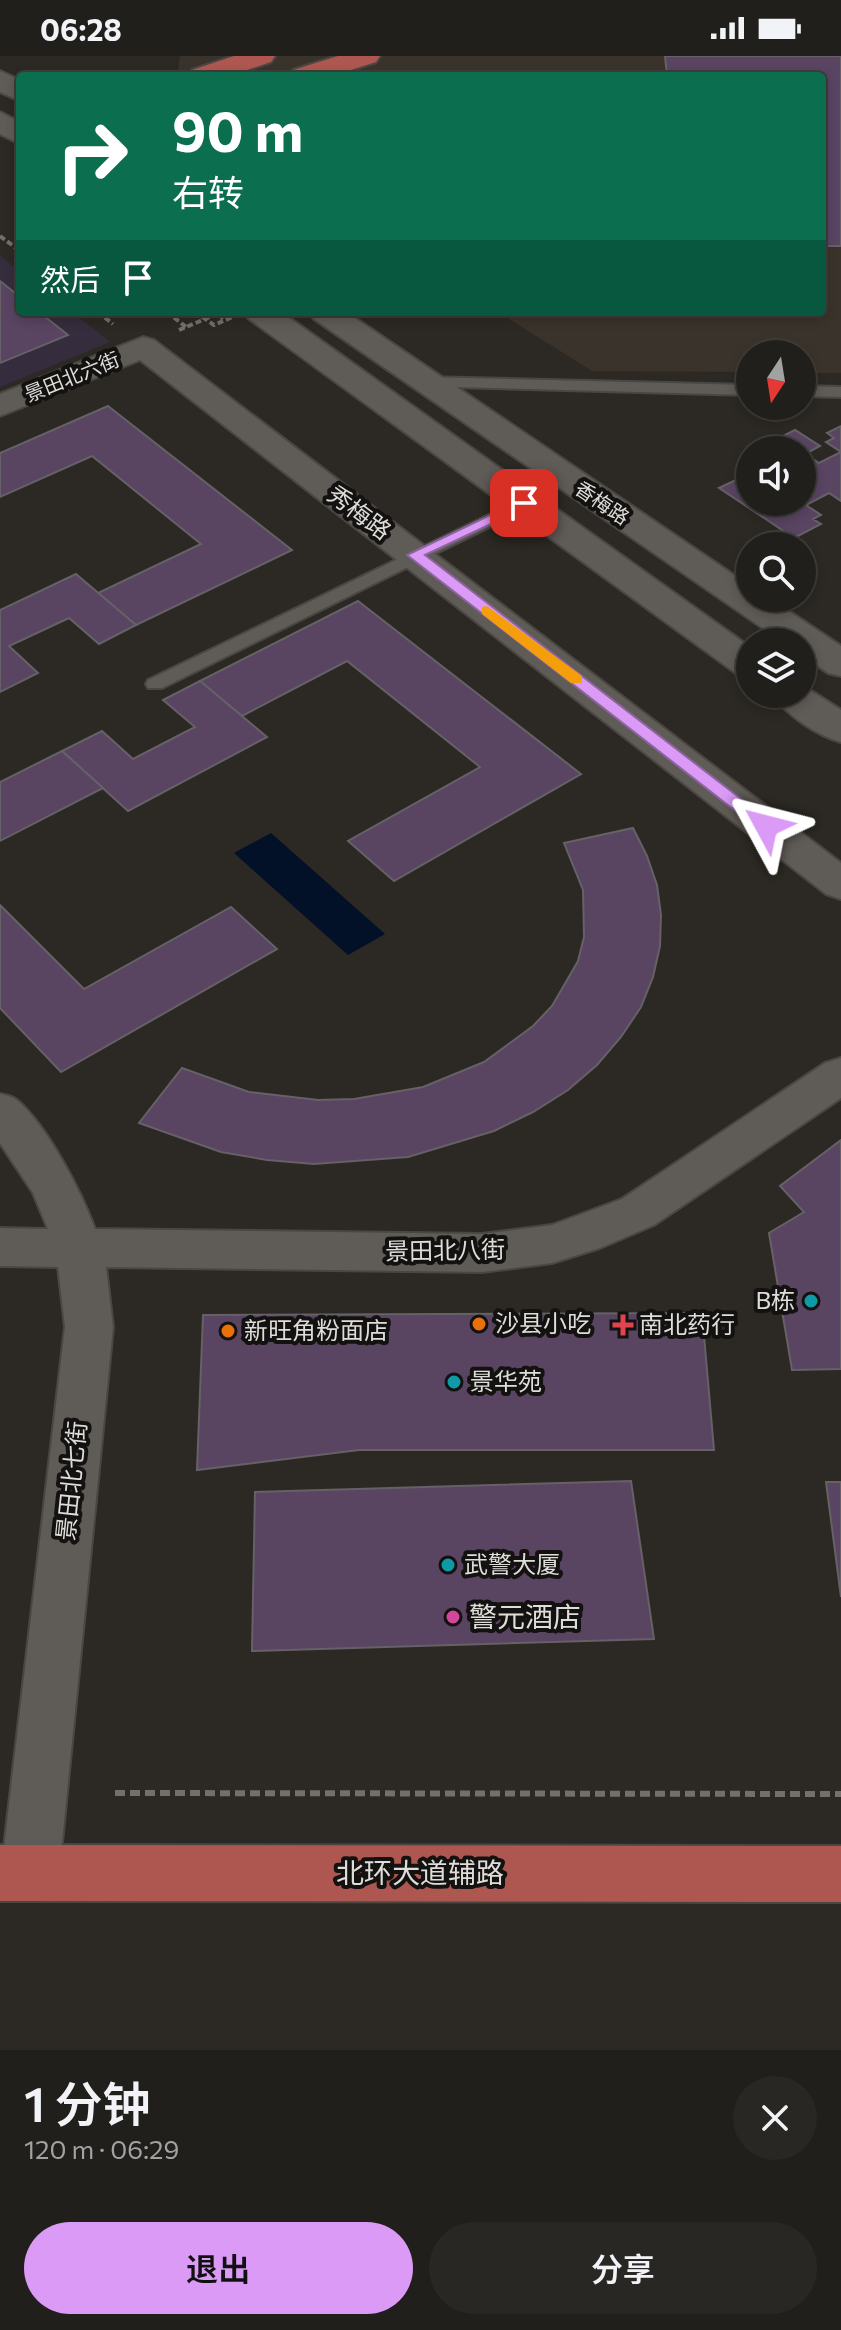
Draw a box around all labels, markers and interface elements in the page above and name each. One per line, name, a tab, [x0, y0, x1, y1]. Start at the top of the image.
text: 06:28	[40, 10, 122, 47]
text: 90 m	[172, 95, 303, 164]
icon: right	[40, 104, 144, 208]
text: 右转	[172, 169, 244, 213]
icon: arrive	[116, 256, 160, 300]
text: 然后	[40, 260, 100, 297]
north arrow	[736, 340, 816, 420]
map controls	[736, 340, 816, 708]
street label: 景田北六街	[21, 346, 122, 406]
button: sound	[736, 436, 816, 516]
pin	[490, 469, 558, 537]
street label: 香梅路	[571, 475, 634, 529]
street label: 秀梅路	[322, 479, 397, 545]
icon: arrive	[502, 481, 546, 525]
button: search	[736, 532, 816, 612]
button: layers	[736, 628, 816, 708]
position arrow	[724, 784, 808, 868]
street label: 景田北八街	[385, 1234, 505, 1265]
place label: B栋	[756, 1285, 795, 1314]
marker: B栋	[802, 1292, 820, 1310]
place label: 沙县小吃	[495, 1308, 591, 1337]
place label: 南北药行	[639, 1309, 735, 1338]
place label: 新旺角粉面店	[244, 1315, 388, 1344]
marker: 沙县小吃	[470, 1315, 488, 1333]
marker: 南北药行	[614, 1316, 632, 1334]
marker: 新旺角粉面店	[219, 1322, 237, 1340]
place label: 景华苑	[470, 1366, 542, 1395]
marker: 景华苑	[445, 1373, 463, 1391]
street label: 景田北七街	[50, 1420, 91, 1542]
place label: 武警大厦	[464, 1549, 560, 1578]
marker: 武警大厦	[439, 1556, 457, 1574]
place label: 警元酒店	[469, 1599, 581, 1633]
marker: 警元酒店	[444, 1608, 462, 1626]
street label: 北环大道辅路	[336, 1855, 504, 1889]
text: 1 分钟	[24, 2073, 151, 2132]
button: close	[733, 2076, 817, 2160]
text: 120 m · 06:29	[24, 2133, 179, 2164]
button: 退出	[24, 2222, 413, 2314]
button: 分享	[429, 2222, 817, 2314]

